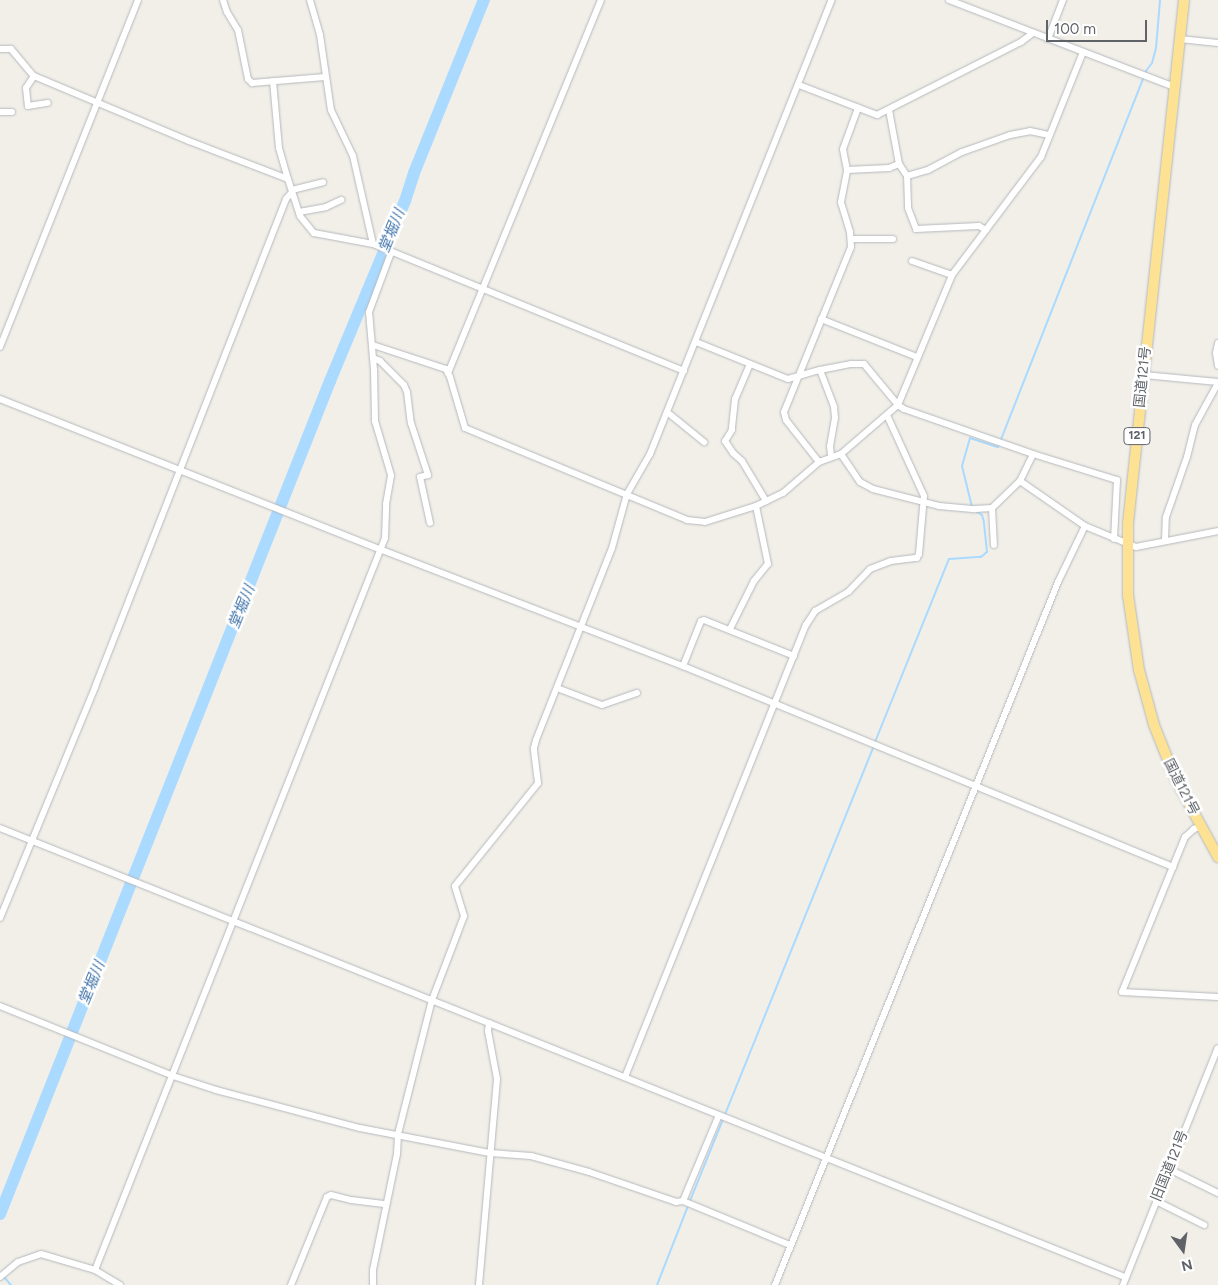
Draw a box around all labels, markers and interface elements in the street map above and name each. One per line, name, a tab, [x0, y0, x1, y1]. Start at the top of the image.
scale bar	[1048, 10, 1149, 42]
text: 100 m	[1054, 20, 1096, 38]
water label: 堂堀川	[375, 207, 409, 255]
street label: 国道121号	[1131, 346, 1155, 408]
road number: 121	[1123, 426, 1151, 446]
water label: 堂堀川	[225, 583, 259, 631]
street label: 国道121号	[1160, 756, 1202, 818]
water label: 堂堀川	[75, 959, 109, 1007]
street label: 旧国道121号	[1148, 1128, 1192, 1204]
north arrow	[1158, 1225, 1208, 1275]
text: N	[1179, 1255, 1194, 1275]

